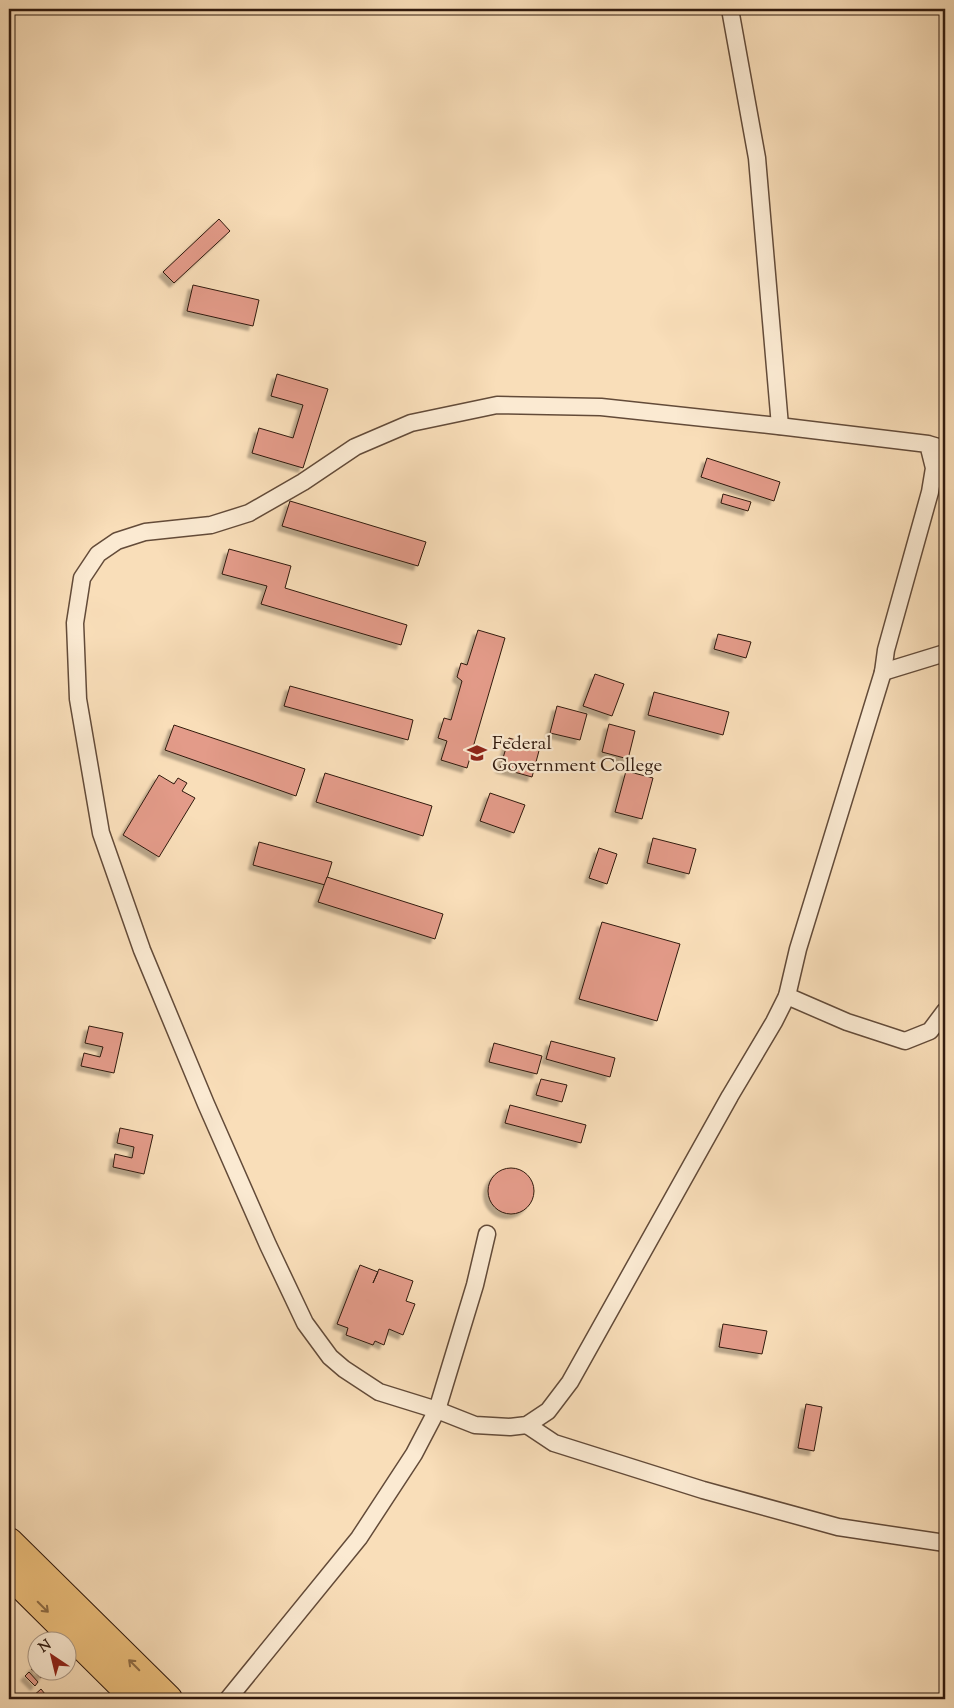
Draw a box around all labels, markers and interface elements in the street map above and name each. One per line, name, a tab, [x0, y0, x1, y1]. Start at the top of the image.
place label: Federal Government College	[492, 731, 662, 780]
school or university icon: Federal Government College	[466, 742, 488, 764]
one-way arrow	[37, 1601, 50, 1613]
north arrow	[28, 1630, 78, 1680]
text: N	[35, 1636, 56, 1658]
one-way arrow	[127, 1659, 140, 1671]

